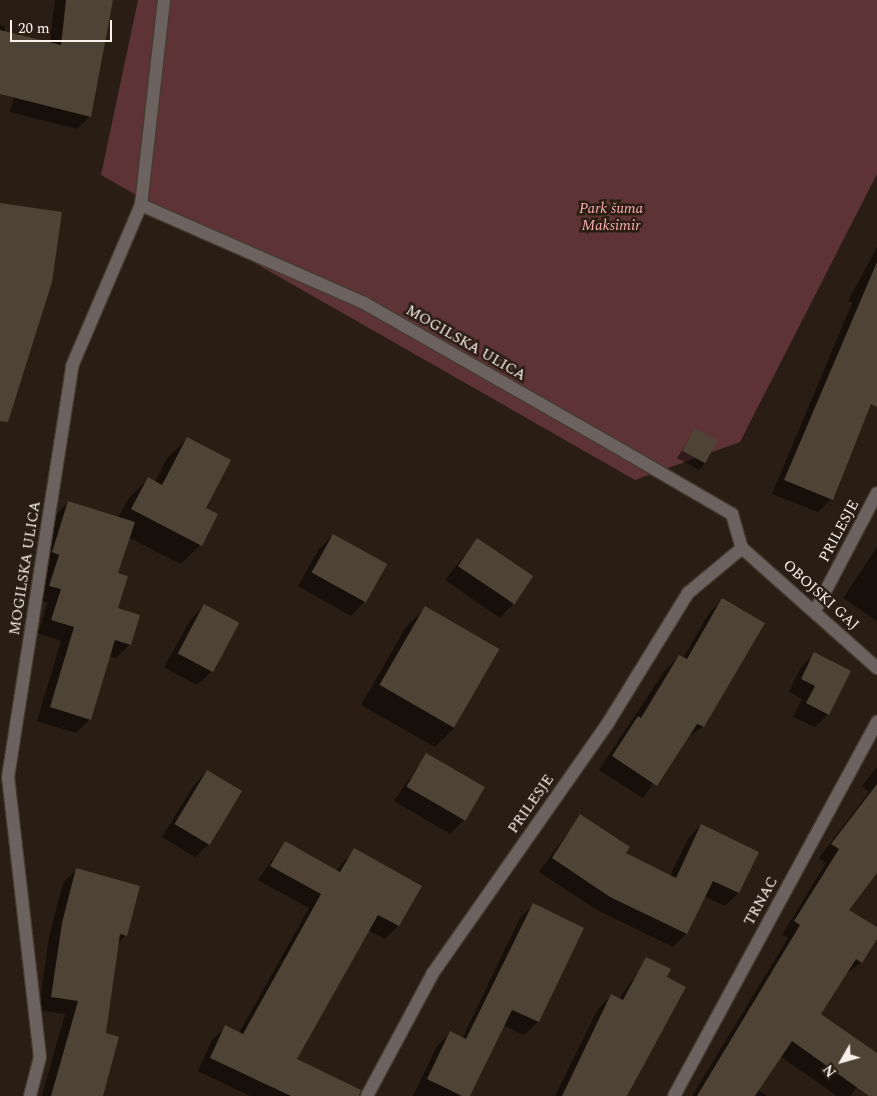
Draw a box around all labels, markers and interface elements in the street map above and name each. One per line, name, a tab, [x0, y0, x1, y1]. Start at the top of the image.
scale bar	[12, 10, 115, 42]
text: 20 m	[18, 17, 50, 40]
park label: Park šuma Maksimir	[579, 199, 643, 234]
street label: MOGILSKA ULICA	[403, 301, 529, 385]
street label: PRILESJE	[815, 497, 863, 565]
street label: MOGILSKA ULICA	[5, 499, 45, 637]
street label: OBOJSKI GAJ	[779, 556, 863, 634]
street label: PRILESJE	[504, 771, 558, 837]
street label: TRNAC	[740, 873, 782, 929]
north arrow	[817, 1036, 867, 1086]
text: N	[818, 1060, 842, 1082]

